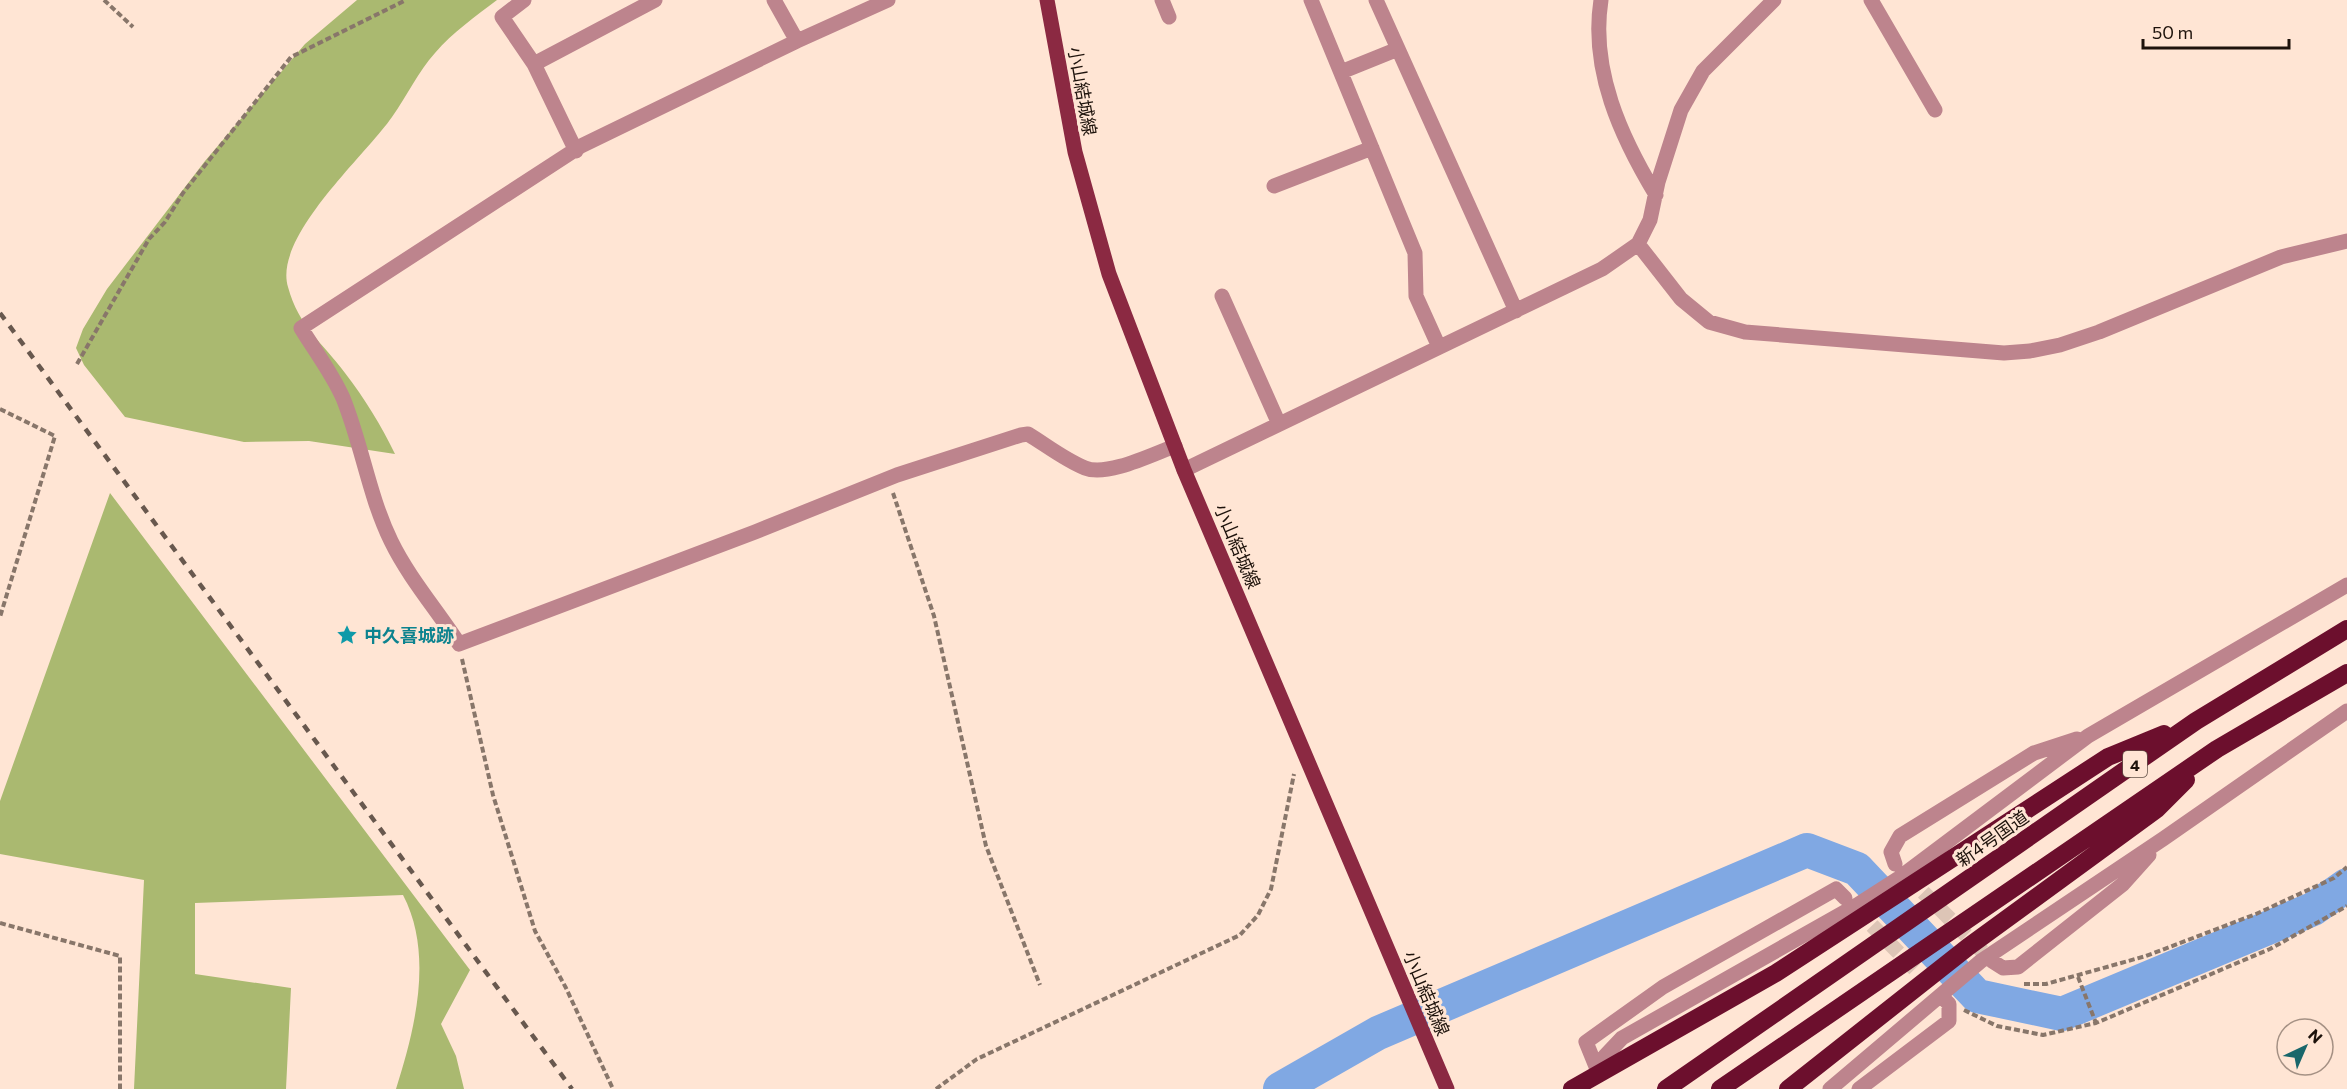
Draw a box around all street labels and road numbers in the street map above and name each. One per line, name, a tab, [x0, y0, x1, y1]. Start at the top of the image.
street label: 小山結城線	[1064, 45, 1102, 137]
street label: 小山結城線	[1210, 500, 1266, 592]
road number: 4	[2123, 751, 2147, 777]
street label: 新4号国道	[1952, 805, 2032, 871]
street label: 小山結城線	[1399, 947, 1455, 1039]

